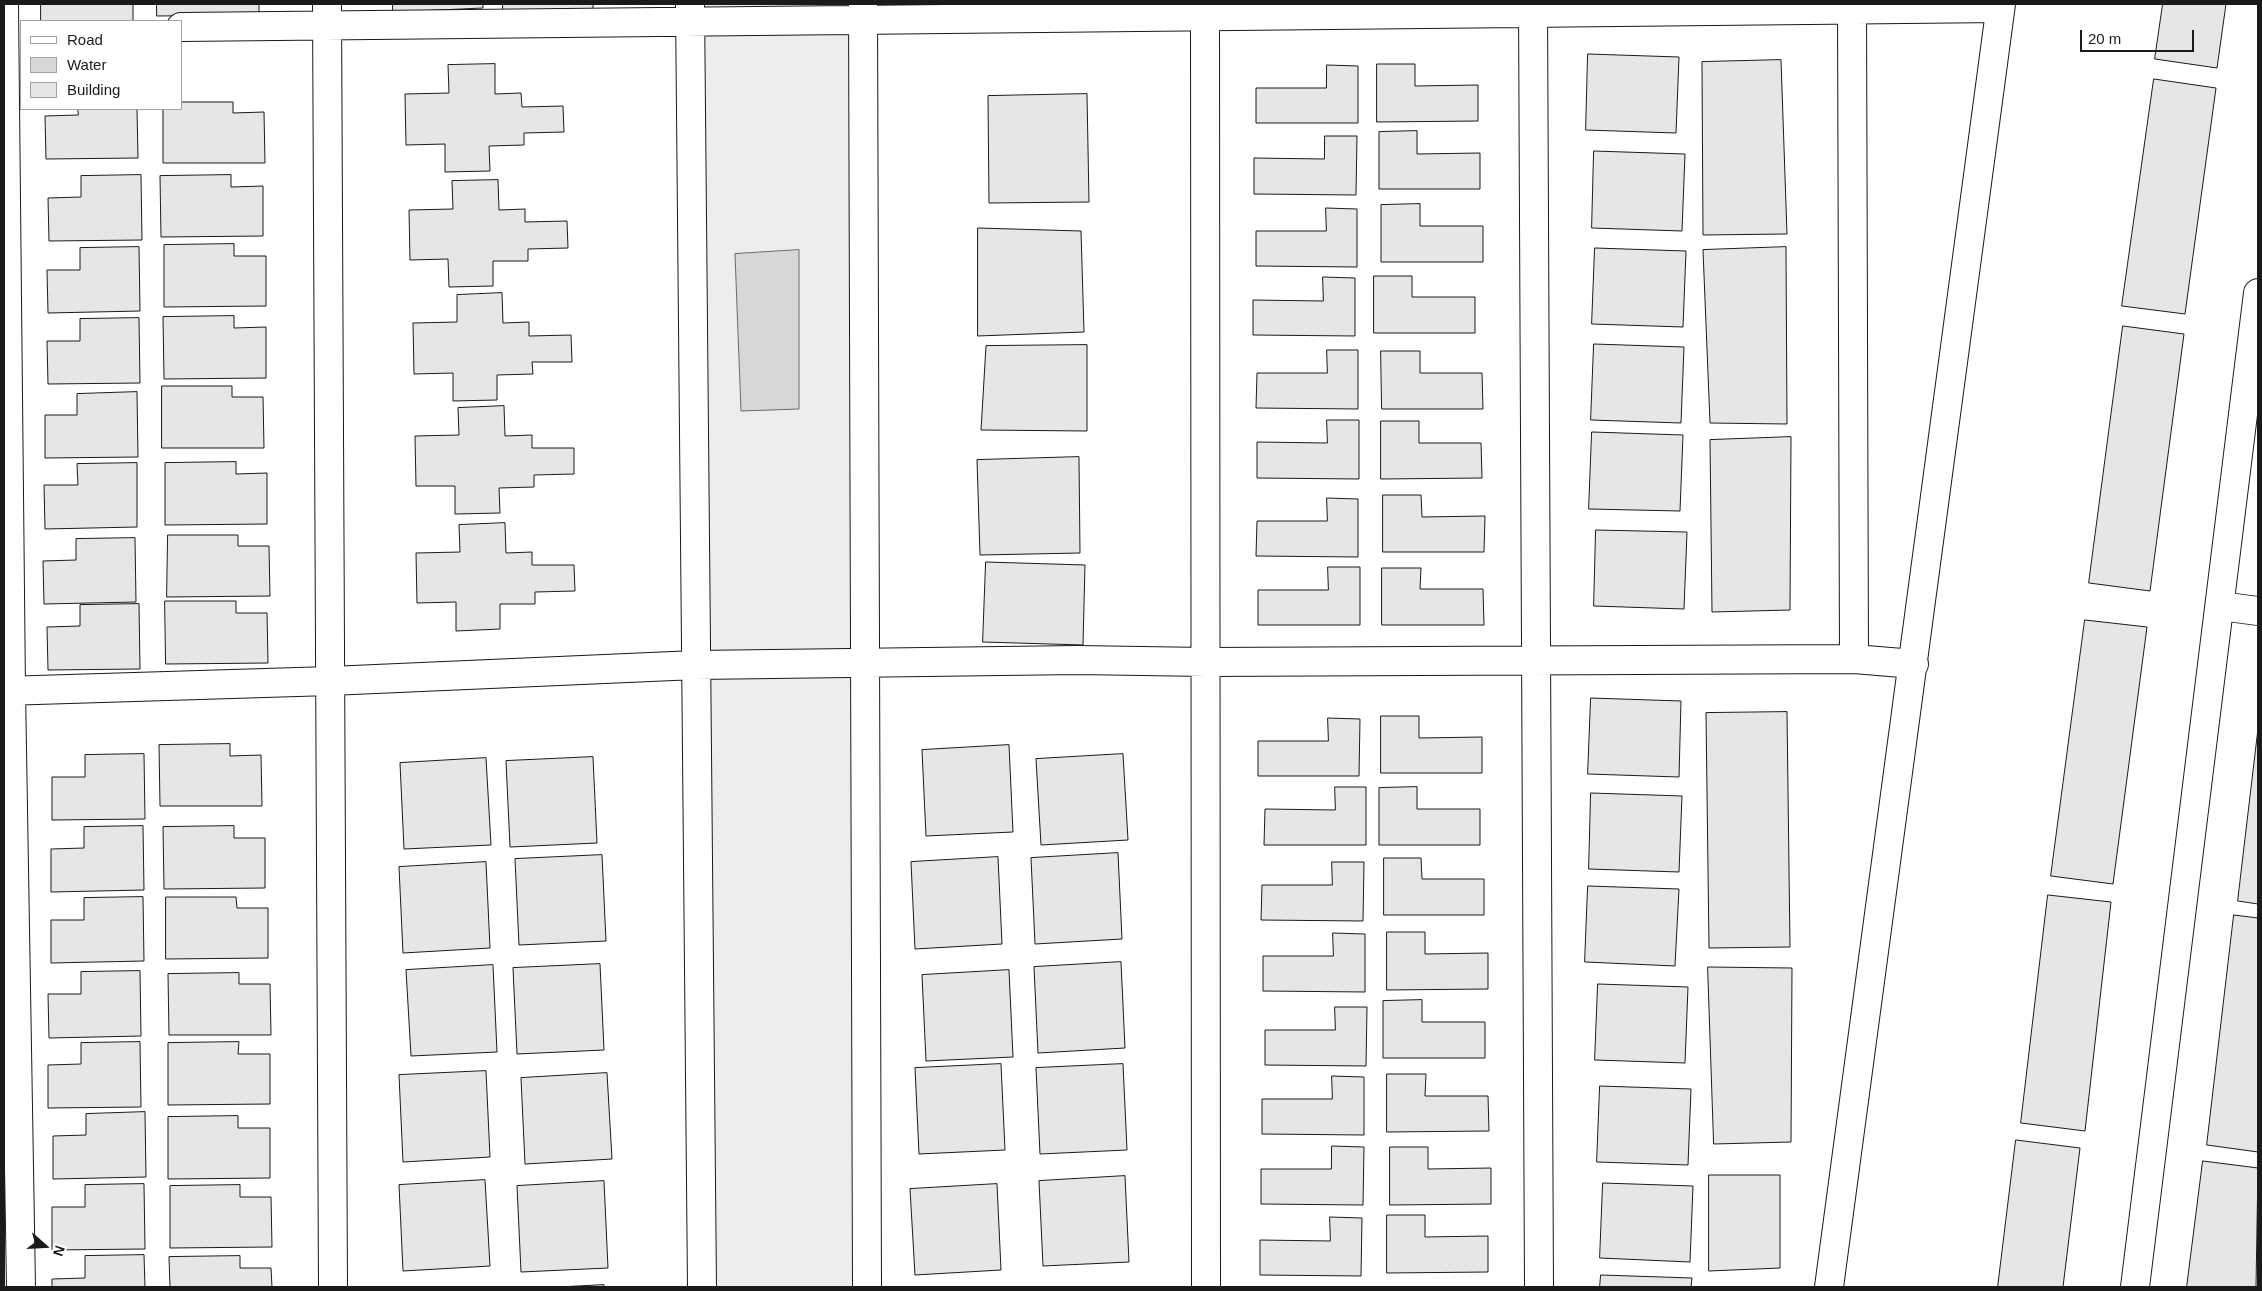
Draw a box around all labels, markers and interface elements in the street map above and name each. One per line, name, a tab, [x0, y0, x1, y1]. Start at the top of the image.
legend	[20, 20, 182, 110]
scale bar	[2082, 20, 2196, 52]
text: 20 m	[2088, 30, 2121, 47]
text: Road	[67, 31, 103, 48]
text: Water	[67, 56, 106, 73]
text: Building	[67, 81, 120, 98]
north arrow	[20, 1221, 70, 1271]
text: N	[50, 1243, 68, 1258]

